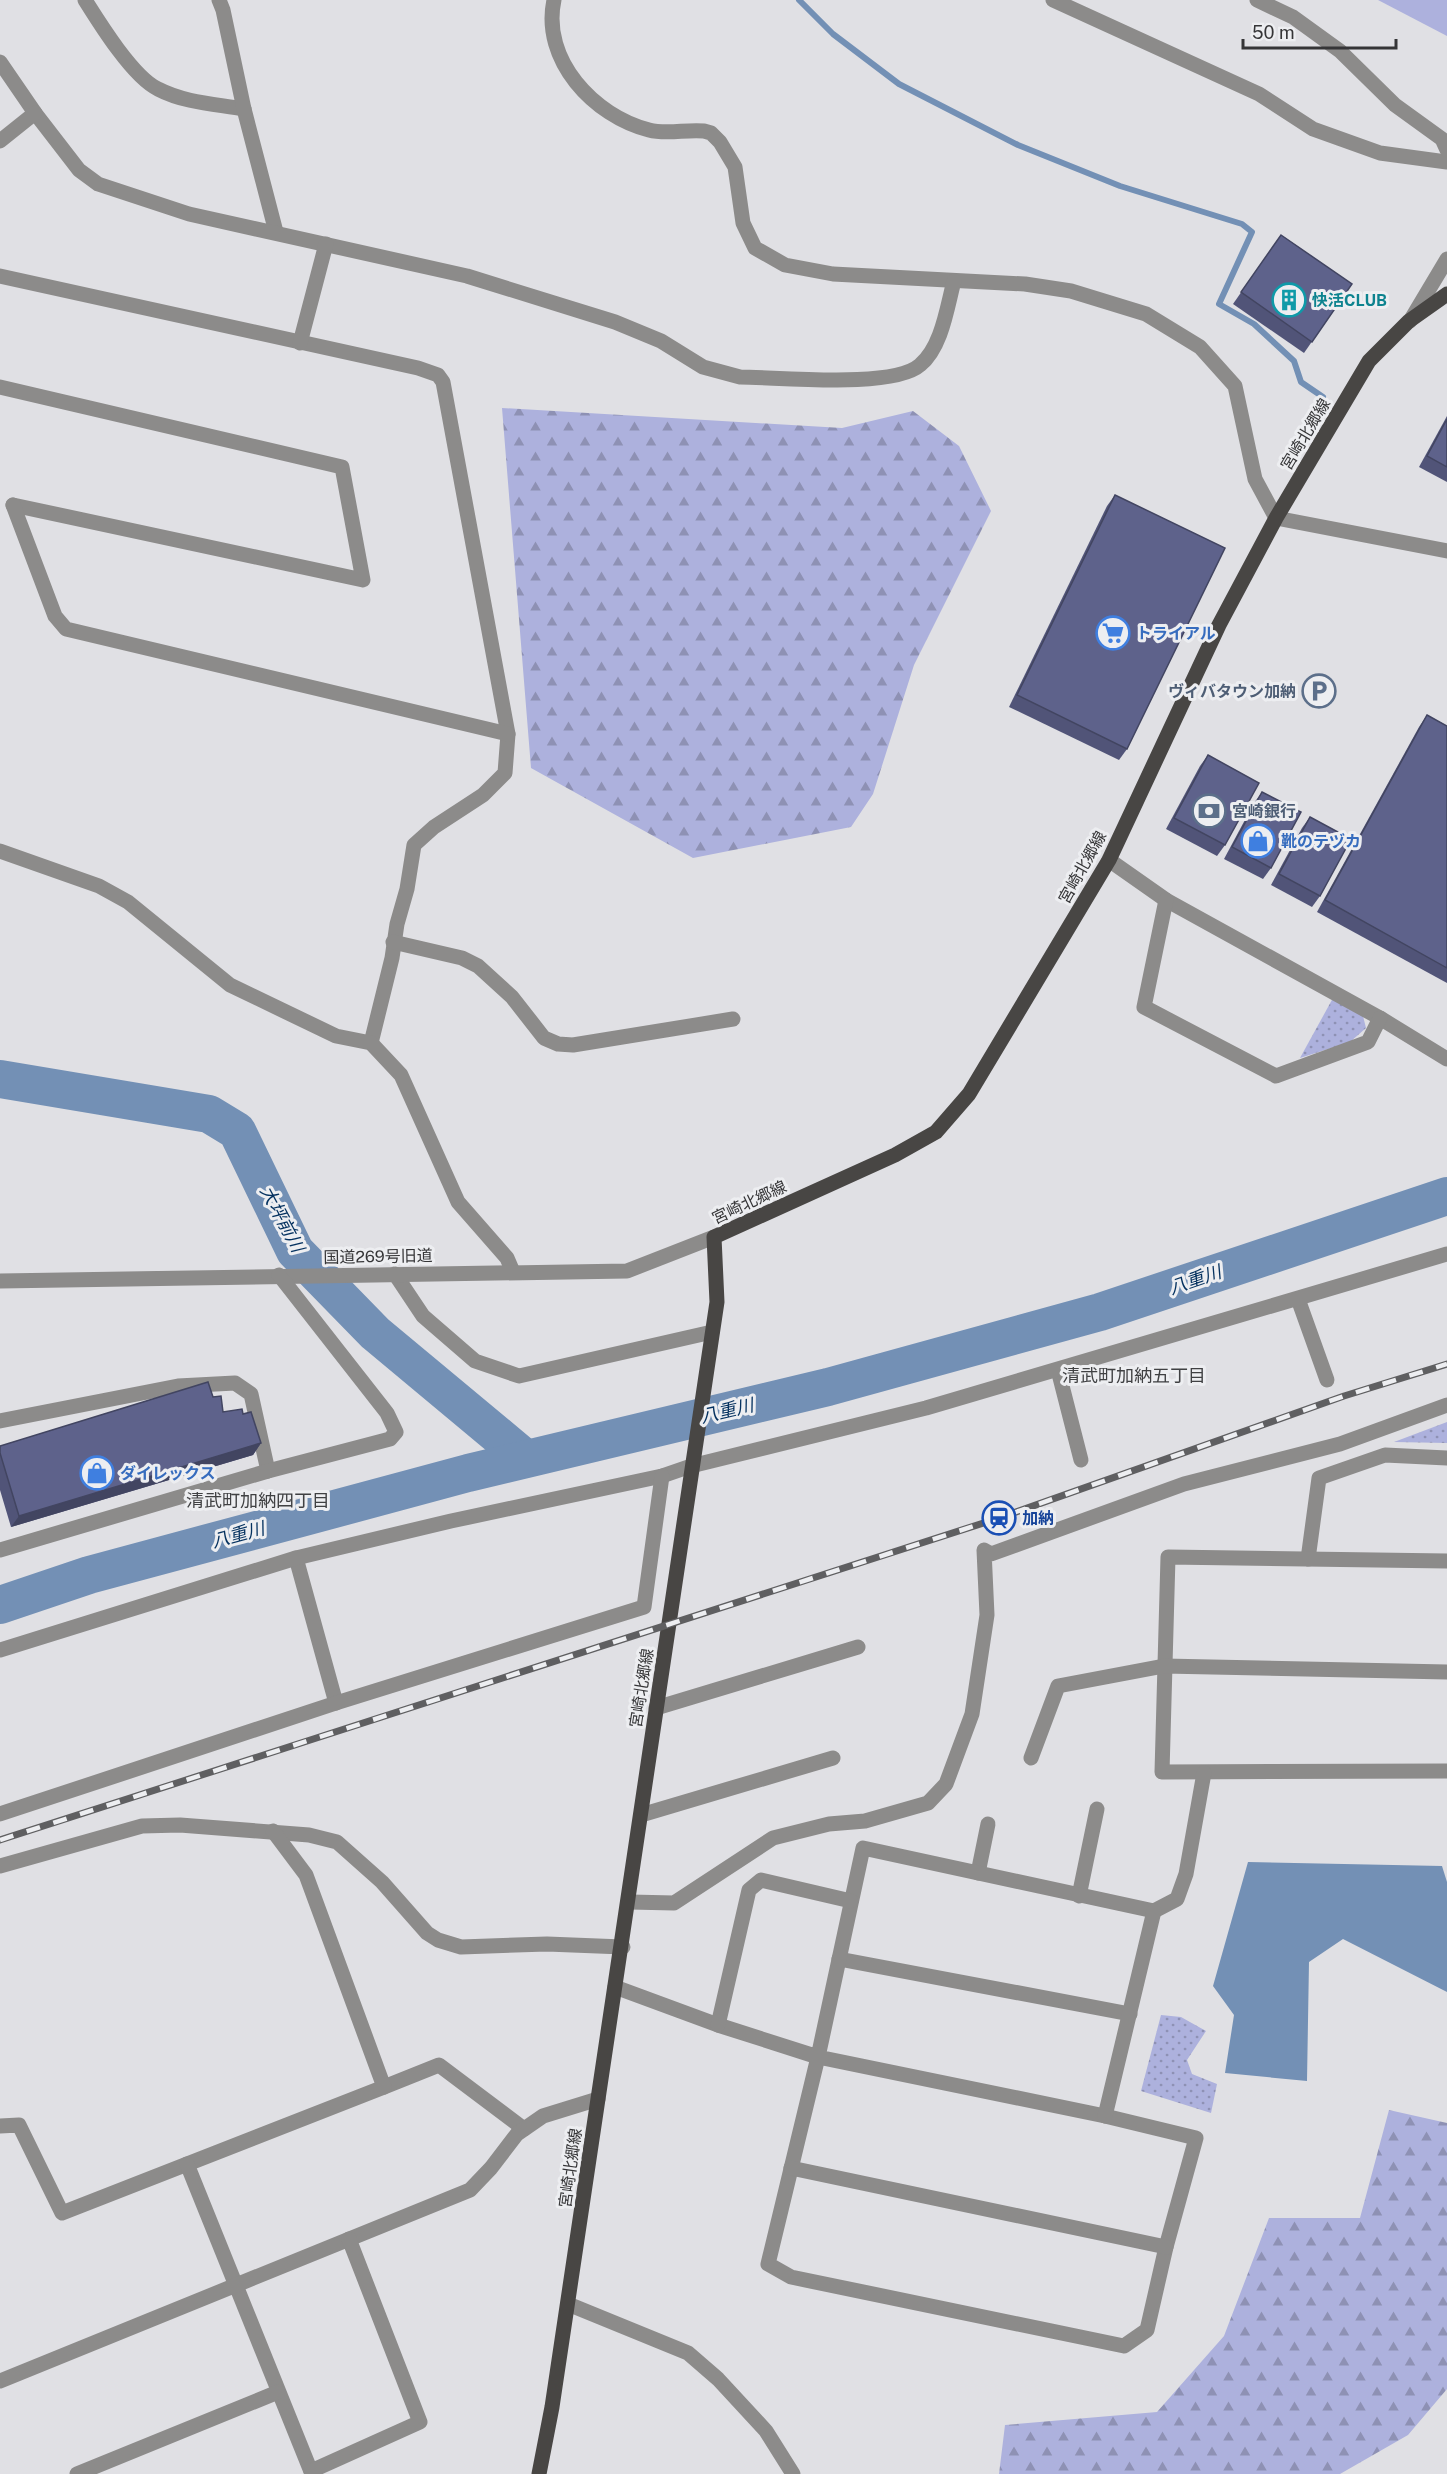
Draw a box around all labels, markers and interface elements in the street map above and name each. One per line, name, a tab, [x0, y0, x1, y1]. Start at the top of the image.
scale bar	[1243, 12, 1396, 50]
text: 50 m	[1252, 22, 1295, 43]
building icon: 快活CLUB	[1271, 282, 1307, 318]
place label: 快活CLUB	[1312, 291, 1387, 310]
street label: 宮崎北郷線	[1277, 395, 1334, 473]
supermarket icon: トライアル	[1095, 615, 1131, 651]
place label: トライアル	[1136, 624, 1216, 643]
parking icon: ヴィバタウン加納	[1301, 673, 1337, 709]
place label: ヴィバタウン加納	[1168, 682, 1296, 701]
bank icon: 宮崎銀行	[1191, 793, 1227, 829]
place label: 宮崎銀行	[1232, 802, 1296, 821]
shop icon: 靴のテヅカ	[1240, 823, 1276, 859]
street label: 宮崎北郷線	[1055, 828, 1110, 907]
place label: 靴のテヅカ	[1281, 832, 1361, 851]
street label: 宮崎北郷線	[709, 1177, 789, 1228]
water label: 大坪前川	[256, 1182, 310, 1257]
street label: 国道269号旧道	[323, 1246, 433, 1267]
water label: 八重川	[1166, 1260, 1226, 1298]
district label: 清武町加納五丁目	[1062, 1365, 1206, 1386]
water label: 八重川	[698, 1394, 758, 1427]
shop icon: ダイレックス	[79, 1455, 115, 1491]
place label: ダイレックス	[120, 1464, 216, 1483]
district label: 清武町加納四丁目	[186, 1490, 330, 1511]
station icon: 加納	[981, 1500, 1017, 1536]
place label: 加納	[1022, 1509, 1054, 1528]
water label: 八重川	[209, 1517, 269, 1552]
street label: 宮崎北郷線	[626, 1647, 657, 1729]
street label: 宮崎北郷線	[556, 2127, 585, 2209]

